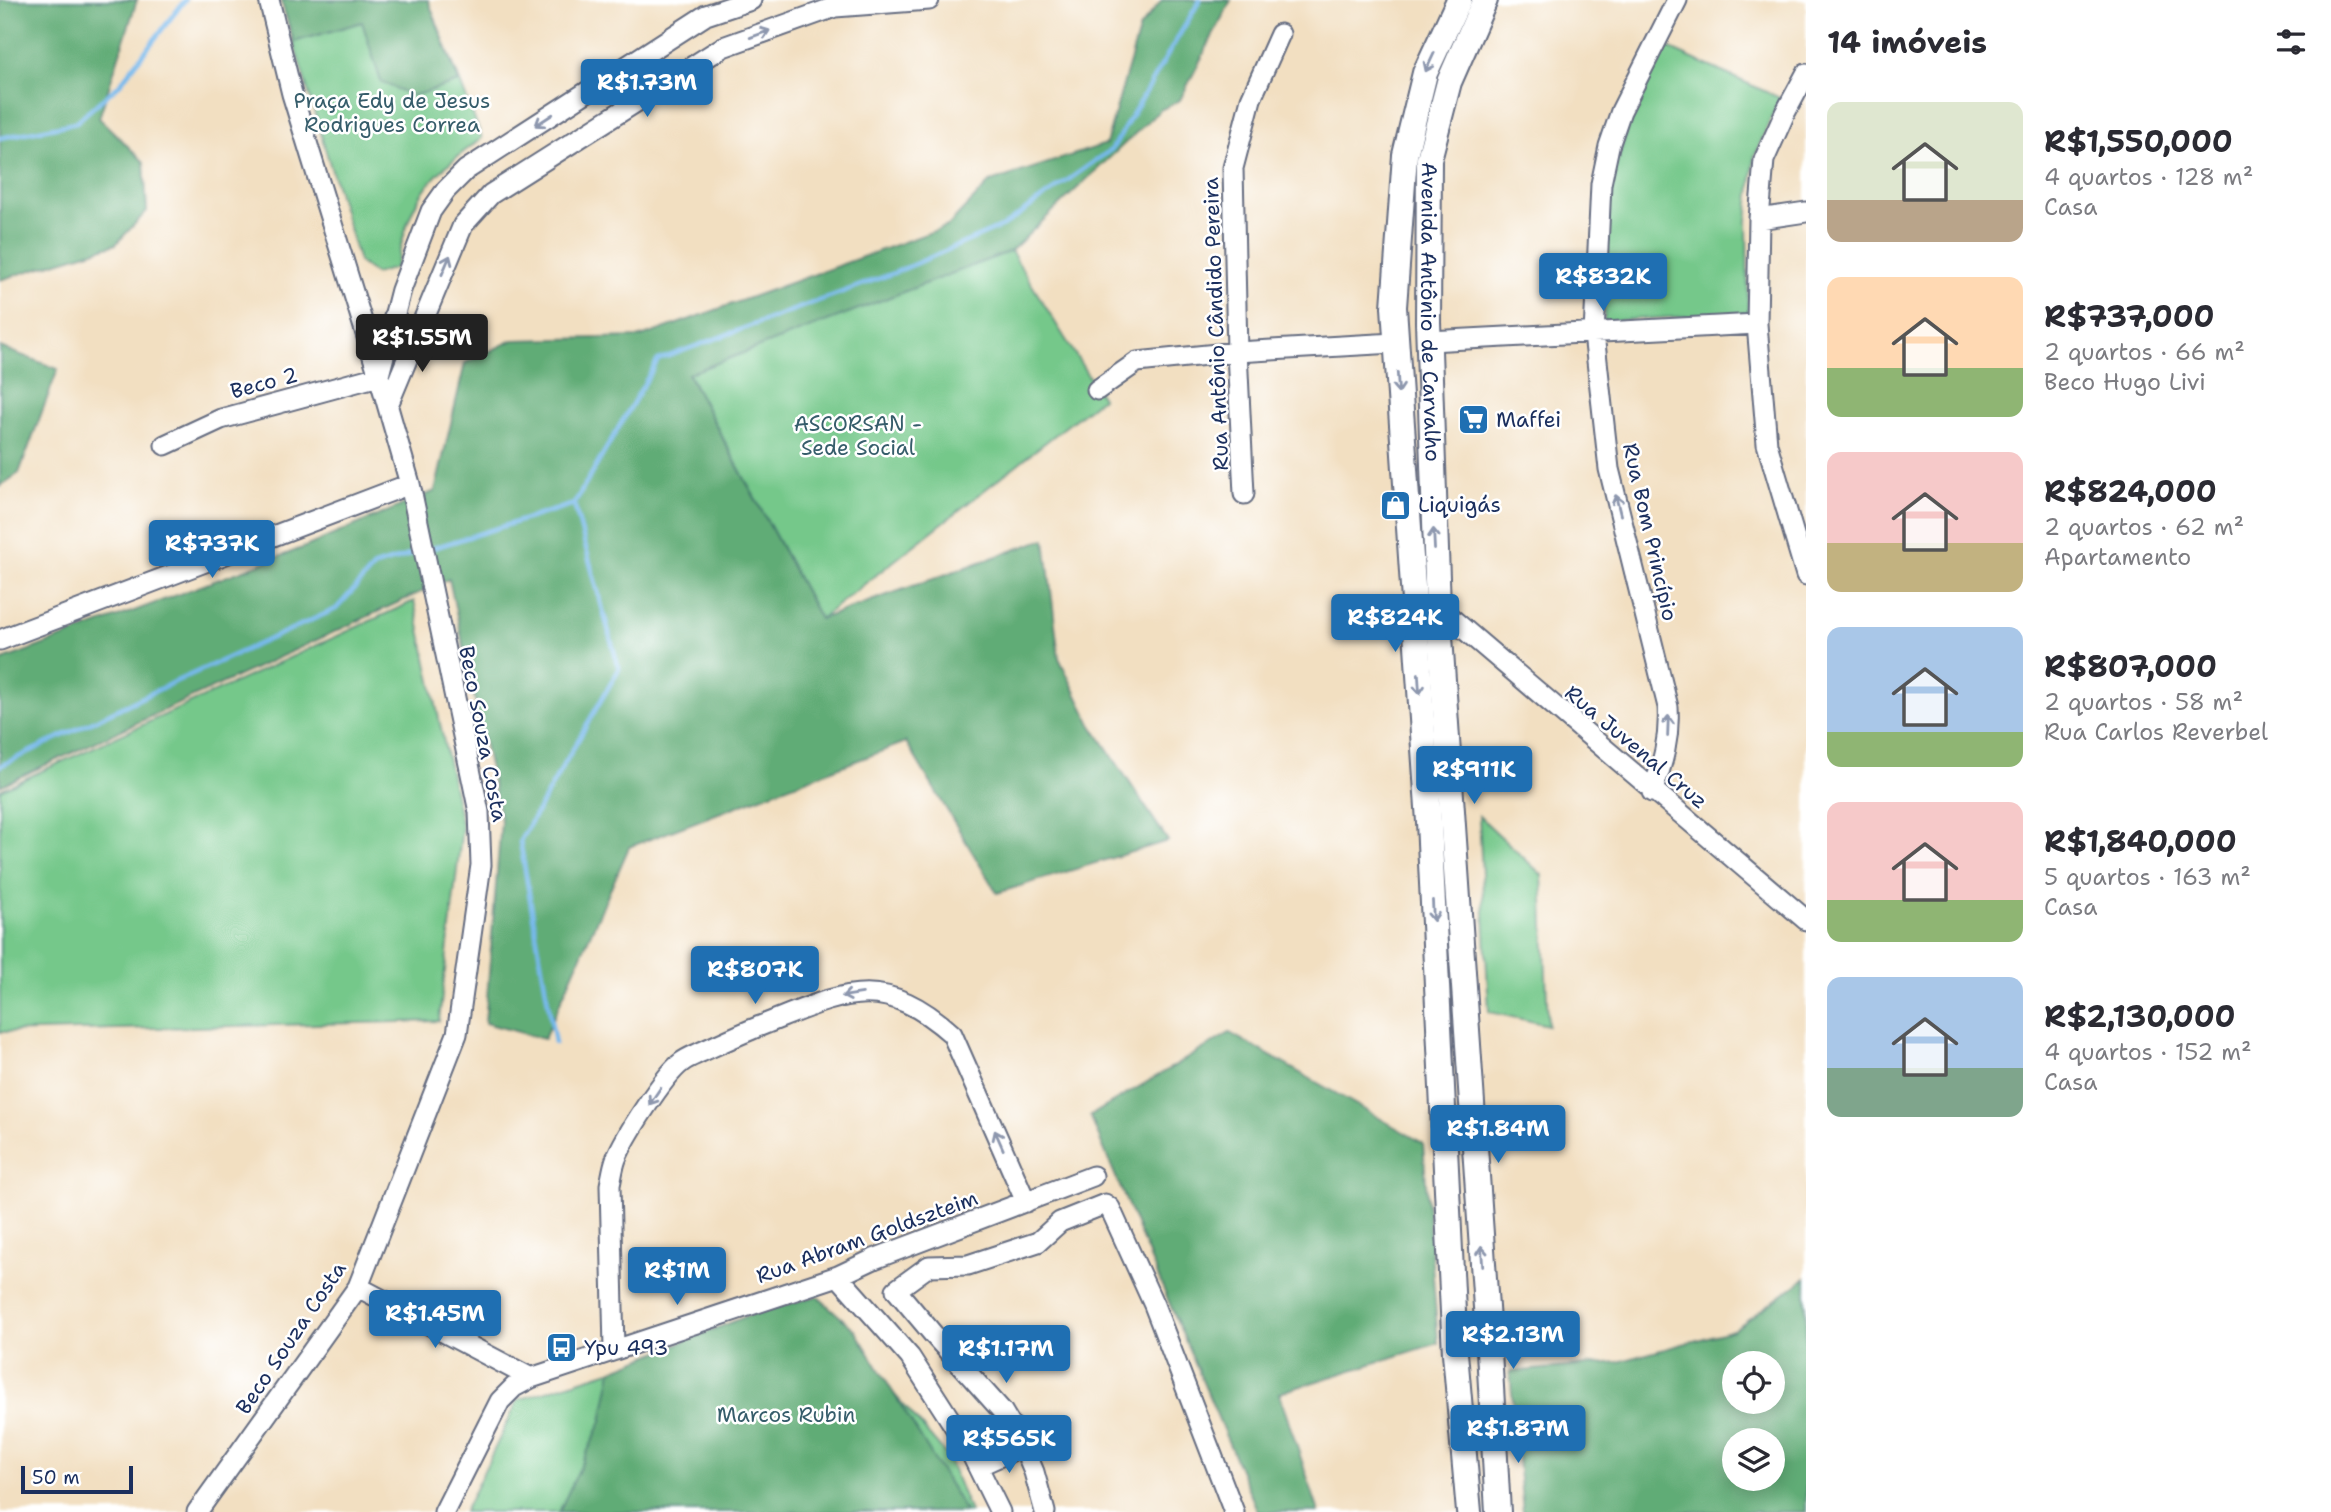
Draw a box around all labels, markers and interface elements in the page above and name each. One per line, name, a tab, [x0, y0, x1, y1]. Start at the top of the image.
text: 14 imóveis	[1827, 22, 1987, 63]
icon: filters	[2272, 23, 2310, 61]
one-way arrow	[749, 27, 771, 39]
one-way arrow	[1423, 51, 1436, 72]
pin: R$1.73M	[582, 60, 712, 119]
text: R$1.73M	[597, 67, 697, 97]
park label: Praça Edy de Jesus Rodrigues Correa	[294, 87, 490, 139]
one-way arrow	[535, 113, 555, 127]
text: R$1,550,000	[2044, 121, 2233, 162]
icon: home	[1883, 130, 1967, 214]
street label: Avenida Antônio de Carvalho	[1414, 162, 1447, 462]
text: 4 quartos · 128 m²	[2044, 162, 2253, 192]
street label: Rua Antônio Cândido Pereira	[1197, 177, 1235, 471]
text: Casa	[2044, 192, 2097, 222]
one-way arrow	[440, 254, 453, 276]
pin: R$832K	[1546, 254, 1660, 313]
text: R$832K	[1555, 261, 1651, 291]
text: R$737,000	[2044, 296, 2215, 337]
icon: home	[1883, 305, 1967, 389]
pin: R$1.55M	[357, 314, 487, 374]
text: R$1.55M	[372, 322, 472, 352]
text: 2 quartos · 66 m²	[2044, 337, 2245, 367]
street label: Beco 2	[227, 361, 301, 405]
text: Beco Hugo Livi	[2044, 367, 2206, 397]
one-way arrow	[1392, 372, 1405, 394]
supermarket icon: Maffei	[1456, 403, 1490, 437]
place label: Maffei	[1496, 406, 1561, 434]
park label: ASCORSAN - Sede Social	[794, 410, 922, 462]
street label: Rua Bom Princípio	[1616, 440, 1684, 624]
text: R$824,000	[2044, 471, 2217, 512]
icon: home	[1883, 480, 1967, 564]
shop icon: Liquigás	[1378, 488, 1412, 522]
place label: Liquigás	[1418, 491, 1501, 519]
one-way arrow	[1611, 494, 1624, 516]
text: 2 quartos · 62 m²	[2044, 512, 2244, 542]
pin: R$737K	[155, 520, 269, 580]
text: R$737K	[165, 528, 259, 558]
one-way arrow	[1428, 528, 1441, 551]
text: Apartamento	[2044, 542, 2191, 572]
pin: R$824K	[1338, 594, 1452, 654]
text: R$824K	[1347, 602, 1443, 632]
street label: Beco Souza Costa	[452, 644, 514, 824]
text: R$807,000	[2044, 646, 2217, 687]
icon: home	[1883, 655, 1967, 739]
one-way arrow	[1413, 672, 1426, 695]
street label: Rua Juvenal Cruz	[1559, 679, 1713, 815]
text: 2 quartos · 58 m²	[2044, 687, 2243, 717]
one-way arrow	[1661, 715, 1675, 738]
text: Rua Carlos Reverbel	[2044, 717, 2268, 747]
pin: R$911K	[1417, 746, 1531, 806]
text: R$911K	[1432, 754, 1516, 784]
text: R$1,840,000	[2044, 821, 2237, 862]
icon: home	[1883, 830, 1967, 914]
text: 5 quartos · 163 m²	[2044, 862, 2251, 892]
text: Casa	[2044, 892, 2097, 922]
one-way arrow	[1427, 899, 1440, 922]
pin: R$807K	[698, 946, 812, 1006]
text: R$807K	[707, 954, 803, 984]
one-way arrow	[841, 989, 864, 1002]
text: R$2,130,000	[2044, 996, 2236, 1037]
icon: home	[1883, 1005, 1967, 1089]
text: 4 quartos · 152 m²	[2044, 1037, 2252, 1067]
text: Casa	[2044, 1067, 2097, 1097]
one-way arrow	[647, 1086, 662, 1105]
pin: R$1.84M	[1433, 1106, 1563, 1165]
text: R$1.84M	[1446, 1113, 1550, 1143]
one-way arrow	[991, 1129, 1004, 1151]
street label: Rua Abram Goldszteim	[752, 1184, 982, 1290]
one-way arrow	[1475, 1245, 1488, 1268]
pin: R$1M	[636, 1248, 718, 1307]
text: R$1M	[644, 1255, 710, 1285]
street label: Beco Souza Costa	[229, 1256, 353, 1420]
pin: R$1.45M	[370, 1290, 500, 1350]
text: R$1.45M	[385, 1298, 485, 1328]
pin: R$2.13M	[1448, 1312, 1578, 1371]
text: R$2.13M	[1462, 1319, 1564, 1349]
pin: R$1.17M	[941, 1326, 1071, 1385]
bus stop icon: Ypu 493	[544, 1331, 578, 1365]
text: R$1.17M	[958, 1333, 1054, 1363]
place label: Ypu 493	[584, 1334, 668, 1362]
map controls	[1722, 1351, 1785, 1491]
button: locate	[1722, 1351, 1785, 1414]
park label: Marcos Rubin	[717, 1401, 855, 1429]
pin: R$1.87M	[1453, 1406, 1583, 1465]
text: R$1.87M	[1467, 1413, 1569, 1443]
pin: R$565K	[952, 1416, 1066, 1475]
text: R$565K	[962, 1423, 1056, 1453]
button: layers	[1722, 1428, 1785, 1491]
scale bar	[21, 1463, 133, 1495]
text: 50 m	[32, 1465, 80, 1490]

